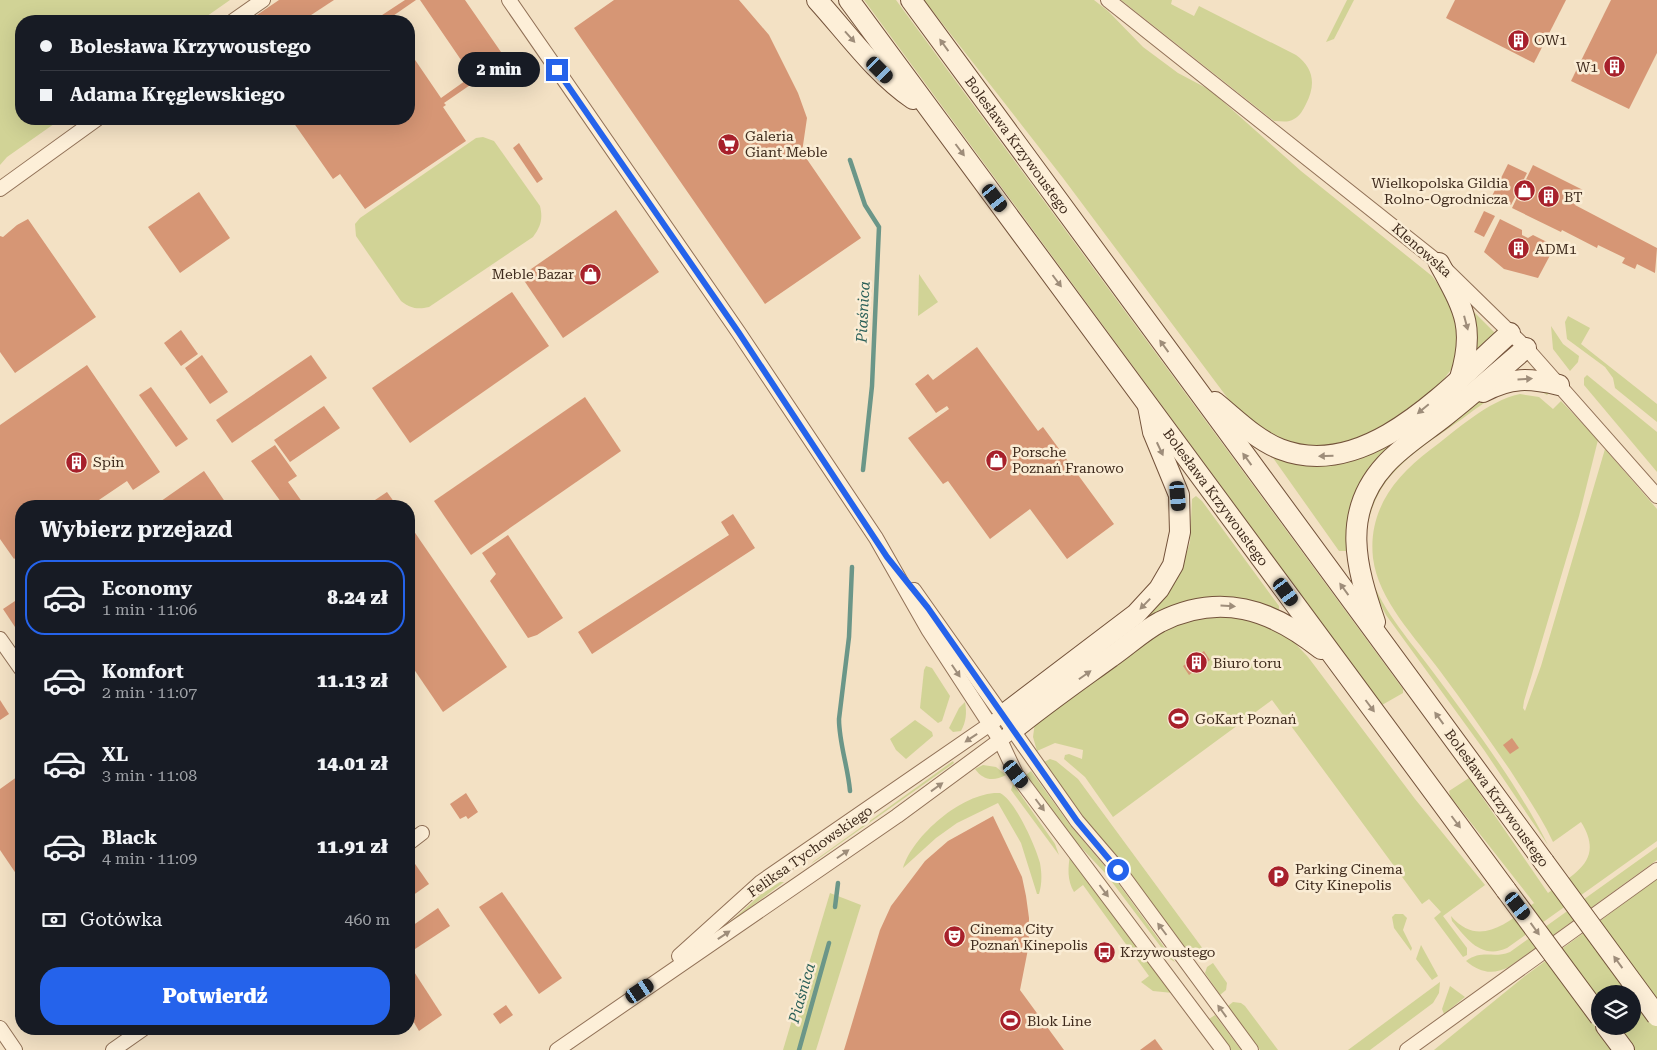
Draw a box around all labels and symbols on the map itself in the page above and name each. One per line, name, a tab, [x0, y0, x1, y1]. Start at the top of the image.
building icon: OW1	[1506, 28, 1530, 52]
one-way arrow	[844, 30, 856, 42]
place label: OW1	[1534, 32, 1567, 48]
one-way arrow	[939, 38, 949, 52]
callout: 2 min	[457, 52, 540, 88]
car	[864, 54, 895, 86]
building icon: W1	[1602, 55, 1626, 79]
route end	[546, 59, 568, 81]
place label: W1	[1576, 59, 1598, 75]
street label: Bolesława Krzywoustego	[962, 73, 1073, 217]
place label: Galeria Giant Meble	[745, 128, 828, 160]
supermarket icon: Galeria Giant Meble	[717, 132, 741, 156]
one-way arrow	[955, 143, 965, 157]
place label: Wielkopolska Gildia Rolno-Ogrodnicza	[1372, 175, 1508, 207]
shop icon: Wielkopolska Gildia Rolno-Ogrodnicza	[1512, 179, 1536, 203]
car	[979, 182, 1010, 214]
building icon: BT	[1536, 185, 1560, 209]
place label: BT	[1564, 189, 1583, 205]
street label: Klenowska	[1389, 220, 1455, 280]
building icon: ADM1	[1507, 237, 1531, 261]
place label: ADM1	[1535, 241, 1577, 257]
shop icon: Meble Bazar	[578, 262, 602, 286]
place label: Meble Bazar	[492, 266, 574, 282]
one-way arrow	[1052, 274, 1062, 288]
water label: Piaśnica	[852, 281, 874, 344]
one-way arrow	[1462, 316, 1470, 331]
one-way arrow	[1159, 339, 1169, 353]
one-way arrow	[1517, 375, 1533, 383]
one-way arrow	[1416, 404, 1429, 415]
street label: Bolesława Krzywoustego	[1160, 425, 1272, 569]
one-way arrow	[1157, 442, 1165, 456]
place label: Porsche Poznań Franowo	[1012, 444, 1124, 476]
shop icon: Porsche Poznań Franowo	[984, 448, 1008, 472]
building icon: Spin	[65, 450, 89, 474]
one-way arrow	[1242, 452, 1252, 465]
one-way arrow	[1318, 452, 1334, 460]
place label: Spin	[93, 454, 124, 470]
car	[1169, 480, 1186, 512]
car	[1271, 575, 1300, 609]
one-way arrow	[1338, 583, 1349, 596]
one-way arrow	[1139, 598, 1151, 610]
one-way arrow	[1220, 603, 1236, 611]
building icon: Biuro toru	[1185, 651, 1209, 675]
place label: Biuro toru	[1213, 655, 1282, 671]
one-way arrow	[951, 664, 961, 678]
one-way arrow	[1078, 670, 1091, 681]
one-way arrow	[1365, 699, 1375, 713]
sports icon: GoKart Poznań	[1167, 707, 1191, 731]
place label: GoKart Poznań	[1195, 711, 1297, 727]
one-way arrow	[1434, 711, 1444, 725]
street label: Bolesława Krzywoustego	[1442, 726, 1552, 870]
one-way arrow	[964, 733, 977, 743]
car	[1000, 758, 1031, 790]
one-way arrow	[930, 782, 944, 792]
one-way arrow	[1034, 798, 1045, 811]
street label: Feliksa Tychowskiego	[745, 802, 875, 900]
one-way arrow	[1451, 815, 1461, 829]
one-way arrow	[836, 849, 849, 859]
route start	[1107, 859, 1129, 881]
place label: Parking Cinema City Kinepolis	[1295, 861, 1403, 893]
parking icon: Parking Cinema City Kinepolis	[1267, 865, 1291, 889]
one-way arrow	[1099, 884, 1109, 898]
car	[1502, 890, 1533, 922]
place label: Cinema City Poznań Kinepolis	[970, 921, 1088, 953]
one-way arrow	[1530, 922, 1540, 936]
one-way arrow	[1156, 923, 1167, 936]
theatre icon: Cinema City Poznań Kinepolis	[942, 925, 966, 949]
one-way arrow	[717, 930, 731, 939]
bus stop icon: Krzywoustego	[1092, 940, 1116, 964]
place label: Krzywoustego	[1120, 944, 1215, 960]
one-way arrow	[1612, 956, 1623, 969]
water label: Piaśnica	[785, 961, 819, 1026]
car	[623, 976, 656, 1006]
one-way arrow	[1217, 1004, 1227, 1018]
sports icon: Blok Line	[999, 1009, 1023, 1033]
place label: Blok Line	[1027, 1013, 1092, 1029]

